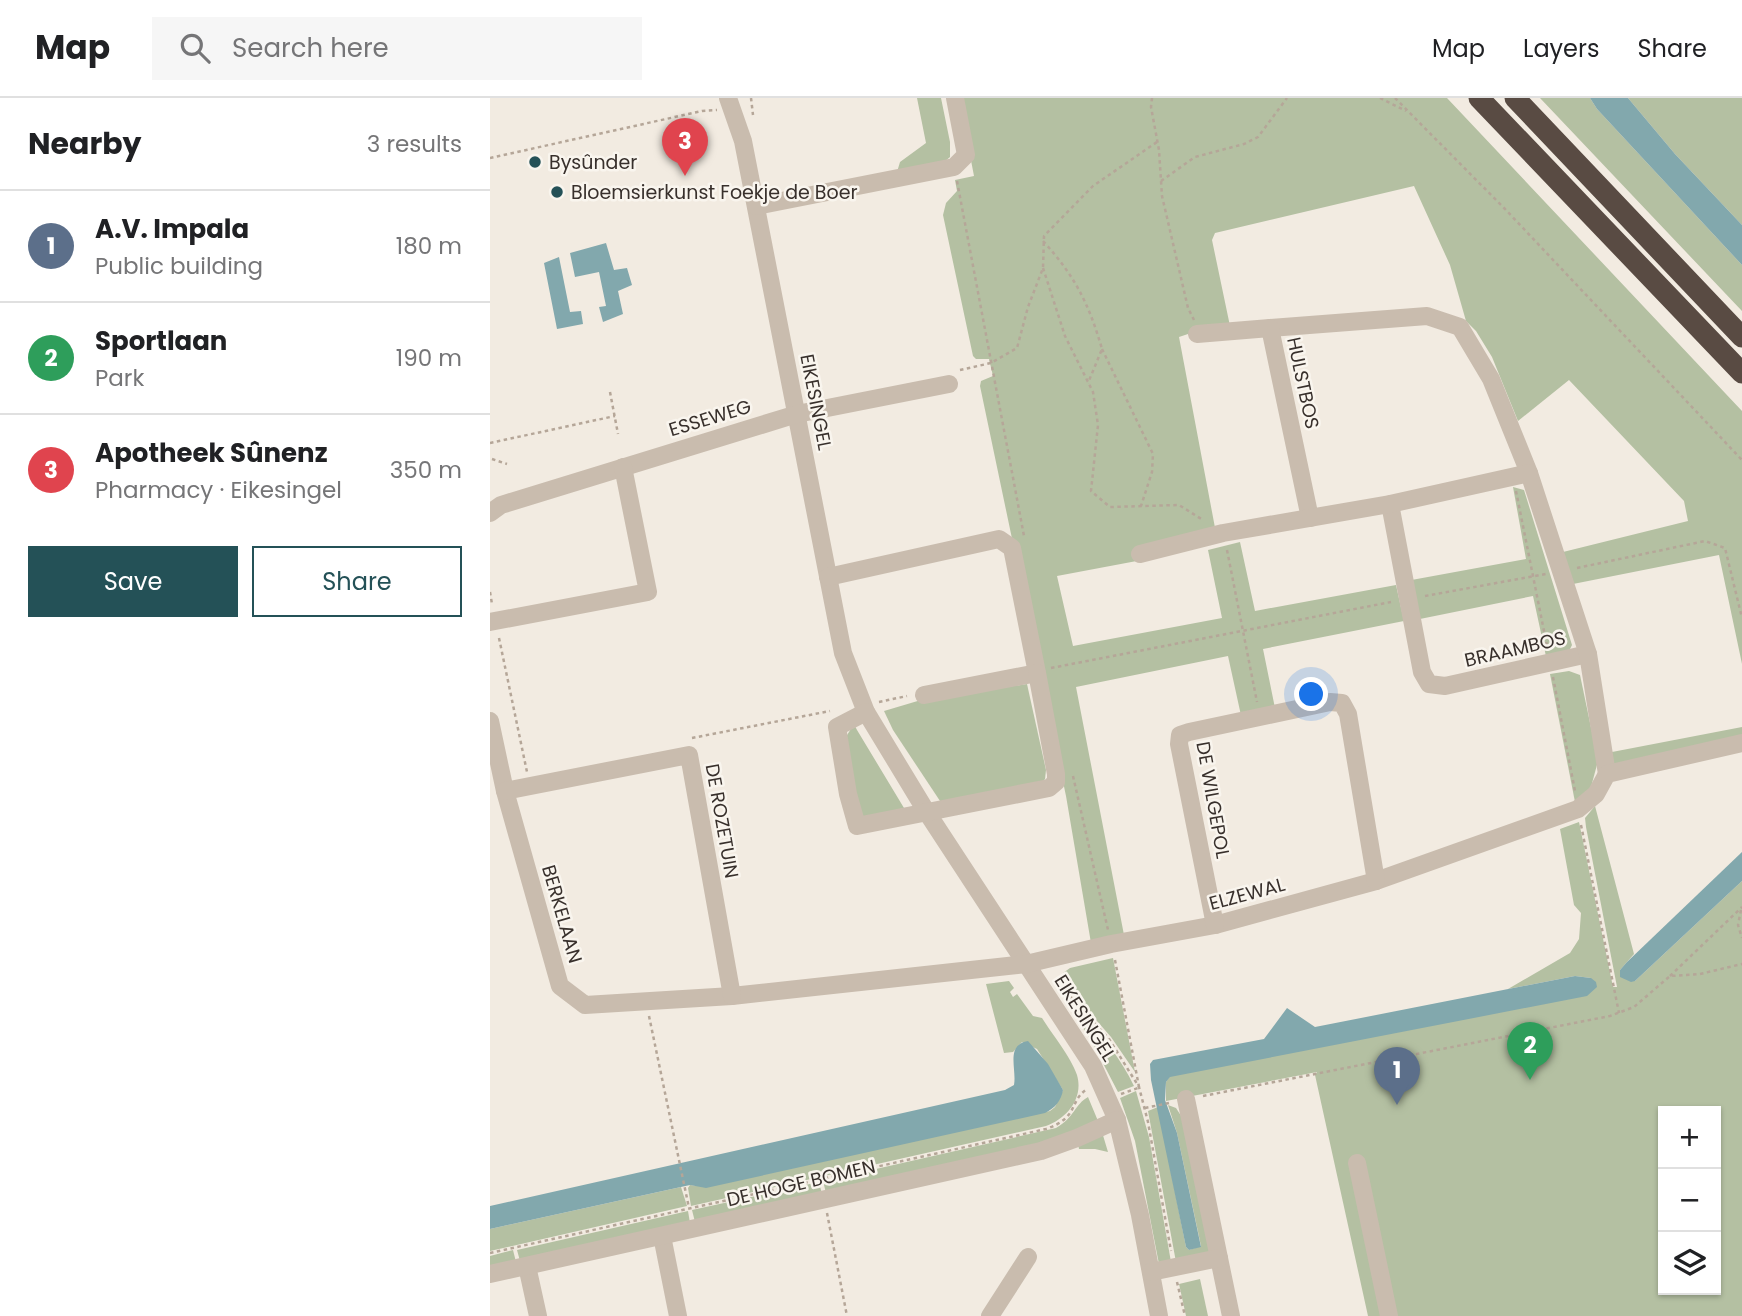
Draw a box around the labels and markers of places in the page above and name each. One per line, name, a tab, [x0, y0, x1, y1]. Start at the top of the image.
pin: 3	[662, 118, 708, 176]
place label: Bysûnder	[549, 149, 637, 176]
marker: Bysûnder	[527, 154, 543, 170]
place label: Bloemsierkunst Foekje de Boer	[571, 179, 858, 206]
marker: Bloemsierkunst Foekje de Boer	[549, 184, 565, 200]
pin: 2	[1507, 1022, 1553, 1080]
pin: 1	[1374, 1047, 1420, 1105]

